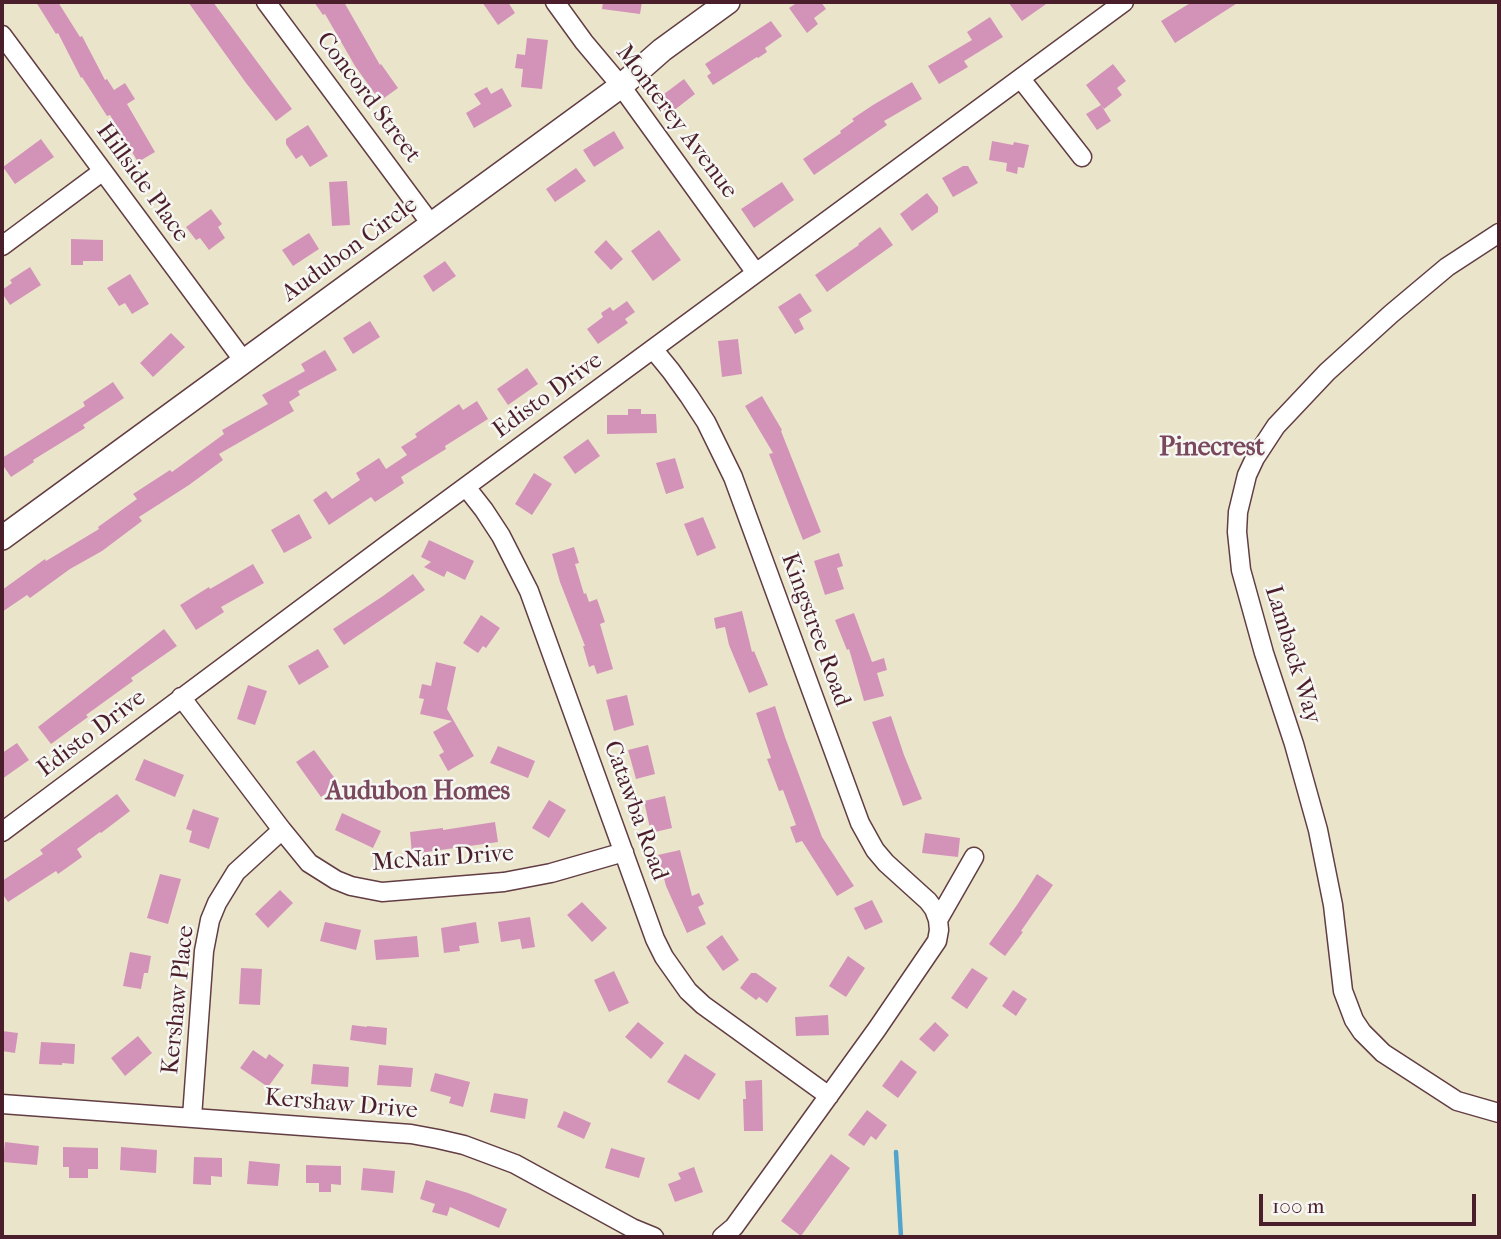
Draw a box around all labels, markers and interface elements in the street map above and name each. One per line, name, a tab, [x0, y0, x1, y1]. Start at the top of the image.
street label: Concord Street	[310, 27, 426, 169]
street label: Monterey Avenue	[609, 40, 743, 204]
street label: Hillside Place	[89, 118, 195, 248]
street label: Audubon Circle	[276, 191, 424, 309]
street label: Edisto Drive	[488, 347, 608, 445]
district label: Pinecrest	[1159, 433, 1265, 465]
street label: Kingstree Road	[774, 549, 856, 711]
street label: Lamback Way	[1257, 583, 1327, 727]
street label: Edisto Drive	[32, 684, 152, 784]
street label: Catawba Road	[596, 737, 674, 885]
district label: Audubon Homes	[326, 777, 510, 809]
street label: McNair Drive	[371, 840, 515, 878]
street label: Kershaw Place	[157, 924, 201, 1076]
street label: Kershaw Drive	[263, 1084, 419, 1126]
scale bar	[1263, 1180, 1480, 1224]
text: 100 m	[1272, 1194, 1325, 1218]

